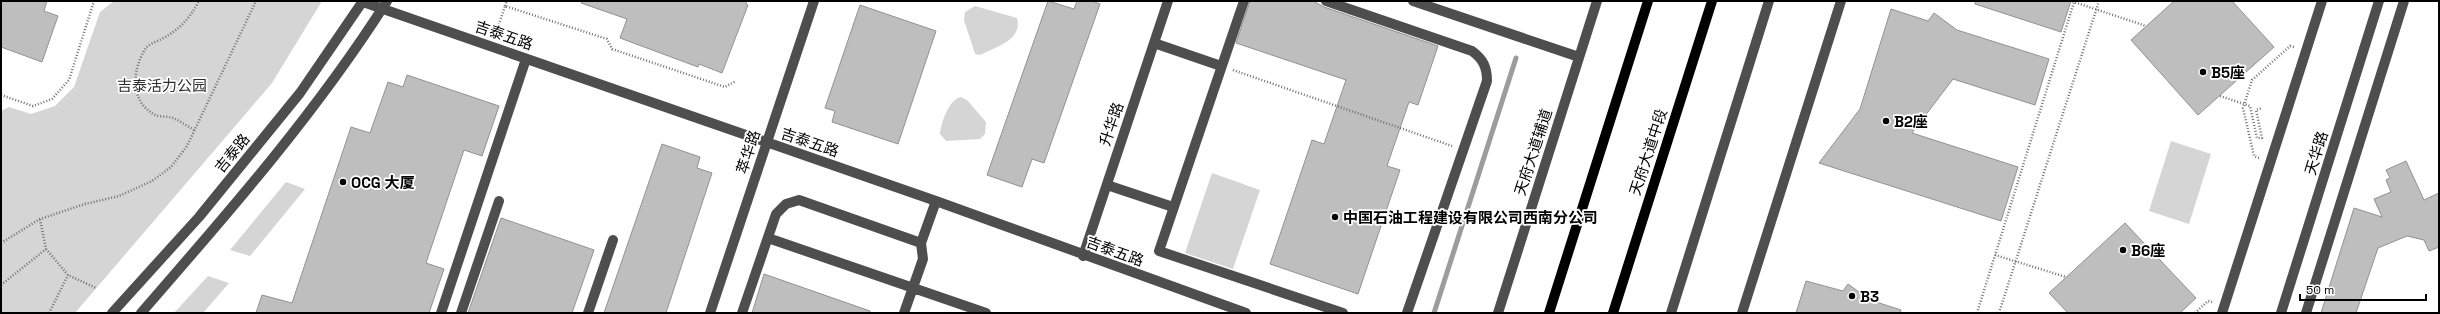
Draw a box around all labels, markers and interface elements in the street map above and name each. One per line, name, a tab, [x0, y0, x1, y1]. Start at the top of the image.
street label: 吉泰五路	[473, 16, 535, 54]
place label: B5座	[2211, 63, 2245, 82]
marker: B5座	[2198, 67, 2208, 77]
park label: 吉泰活力公园	[117, 76, 207, 95]
street label: 升华路	[1095, 100, 1127, 148]
street label: 天府大道辅道	[1510, 106, 1556, 198]
street label: 天府大道中段	[1625, 106, 1671, 198]
place label: B2座	[1894, 112, 1928, 131]
marker: B2座	[1881, 116, 1891, 126]
street label: 吉泰五路	[779, 123, 841, 161]
street label: 萃华路	[732, 128, 764, 176]
street label: 天华路	[2300, 129, 2332, 177]
street label: 吉泰路	[210, 130, 254, 176]
place label: OCG 大厦	[351, 173, 415, 192]
marker: OCG 大厦	[338, 177, 348, 187]
place label: 中国石油工程建设有限公司西南分公司	[1343, 208, 1598, 227]
marker: 中国石油工程建设有限公司西南分公司	[1330, 212, 1340, 222]
street label: 吉泰五路	[1084, 232, 1146, 270]
place label: B6座	[2131, 241, 2165, 260]
marker: B6座	[2118, 245, 2128, 255]
scale bar	[2300, 276, 2426, 302]
text: 50 m	[2306, 282, 2334, 298]
place label: B3	[1860, 287, 1879, 306]
marker: B3	[1847, 291, 1857, 301]

